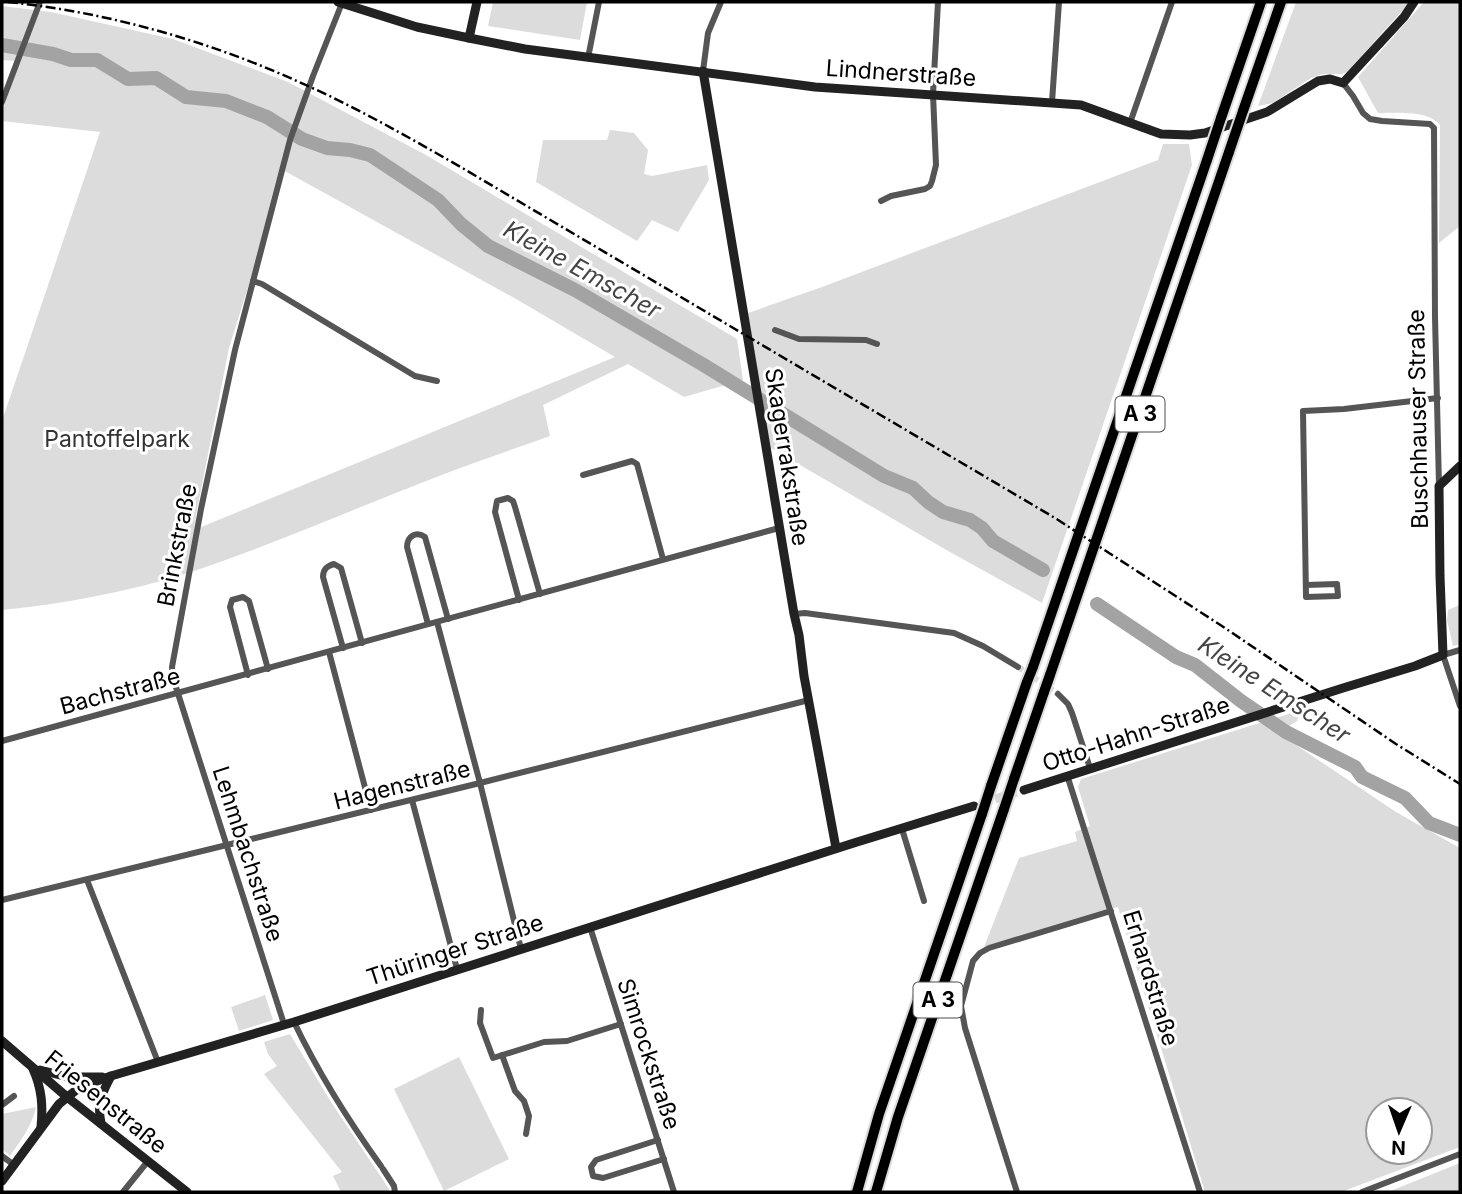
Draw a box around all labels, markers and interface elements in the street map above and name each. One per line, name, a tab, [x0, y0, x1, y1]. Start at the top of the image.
street label: Lindnerstraße	[825, 54, 977, 92]
water label: Kleine Emscher	[499, 214, 667, 325]
street label: Buschhauser Straße	[1402, 309, 1434, 529]
street label: Skagerrakstraße	[759, 366, 815, 548]
road number: A 3	[1116, 396, 1164, 432]
park label: Pantoffelpark	[44, 425, 190, 453]
street label: Brinkstraße	[151, 481, 203, 609]
water label: Kleine Emscher	[1193, 630, 1356, 750]
street label: Bachstraße	[57, 661, 183, 721]
street label: Otto-Hahn-Straße	[1039, 690, 1233, 778]
street label: Hagenstraße	[331, 754, 473, 816]
street label: Lehmbachstraße	[206, 763, 290, 945]
street label: Erhardstraße	[1117, 907, 1185, 1049]
street label: Thüringer Straße	[363, 908, 547, 992]
street label: Simrockstraße	[611, 975, 687, 1133]
road number: A 3	[914, 982, 962, 1018]
street label: Friesenstraße	[39, 1044, 173, 1160]
north arrow	[1364, 1096, 1434, 1166]
text: N	[1391, 1136, 1406, 1159]

